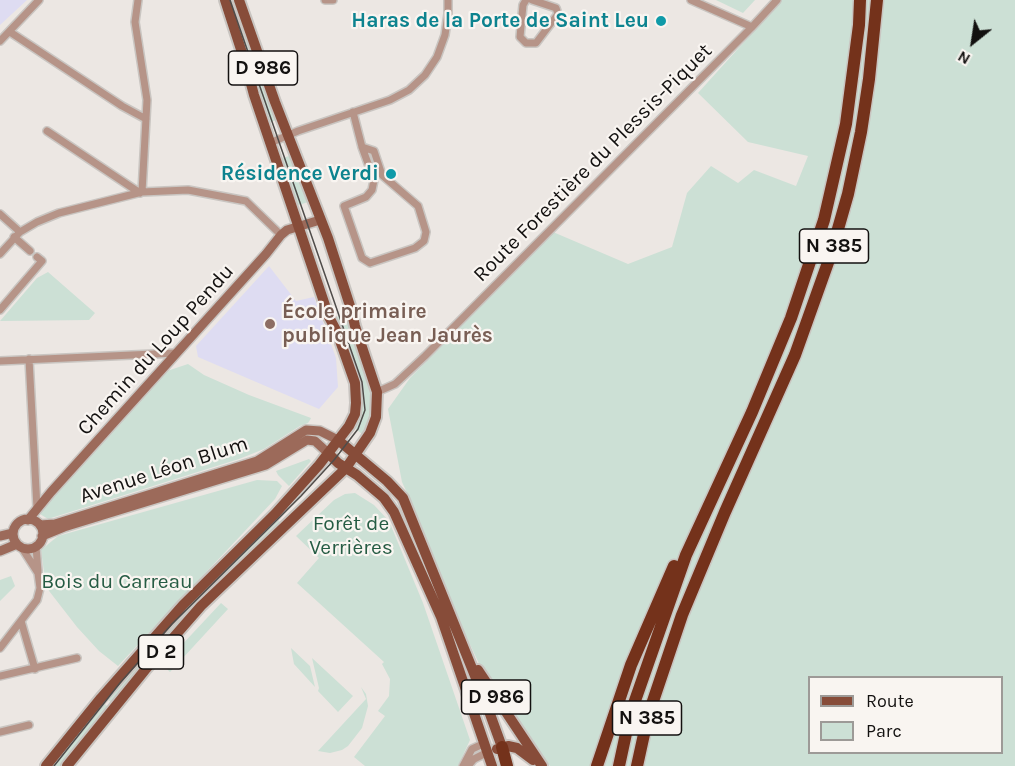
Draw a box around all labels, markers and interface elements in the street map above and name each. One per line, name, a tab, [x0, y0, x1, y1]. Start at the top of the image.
place label: Haras de la Porte de Saint Leu	[351, 8, 649, 34]
north arrow	[943, 12, 1003, 72]
marker: Haras de la Porte de Saint Leu	[654, 14, 668, 28]
street label: Route Forestière du Plessis-Piquet	[468, 38, 718, 288]
text: N	[954, 47, 973, 69]
road number: D 986	[228, 51, 298, 85]
place label: Résidence Verdi	[221, 161, 379, 187]
marker: Résidence Verdi	[384, 167, 398, 181]
road number: N 385	[800, 229, 868, 263]
street label: Chemin du Loup Pendu	[73, 259, 239, 441]
place label: École primaire publique Jean Jaurès	[282, 299, 493, 349]
marker: École primaire publique Jean Jaurès	[263, 317, 277, 331]
street label: Avenue Léon Blum	[77, 431, 251, 509]
park label: Forêt de Verrières	[309, 511, 393, 561]
park label: Bois du Carreau	[41, 569, 193, 595]
road number: D 2	[138, 635, 184, 669]
legend	[808, 676, 1003, 754]
road number: D 986	[462, 680, 530, 714]
text: Route	[866, 690, 914, 712]
road number: N 385	[612, 701, 682, 735]
text: Parc	[866, 720, 902, 742]

